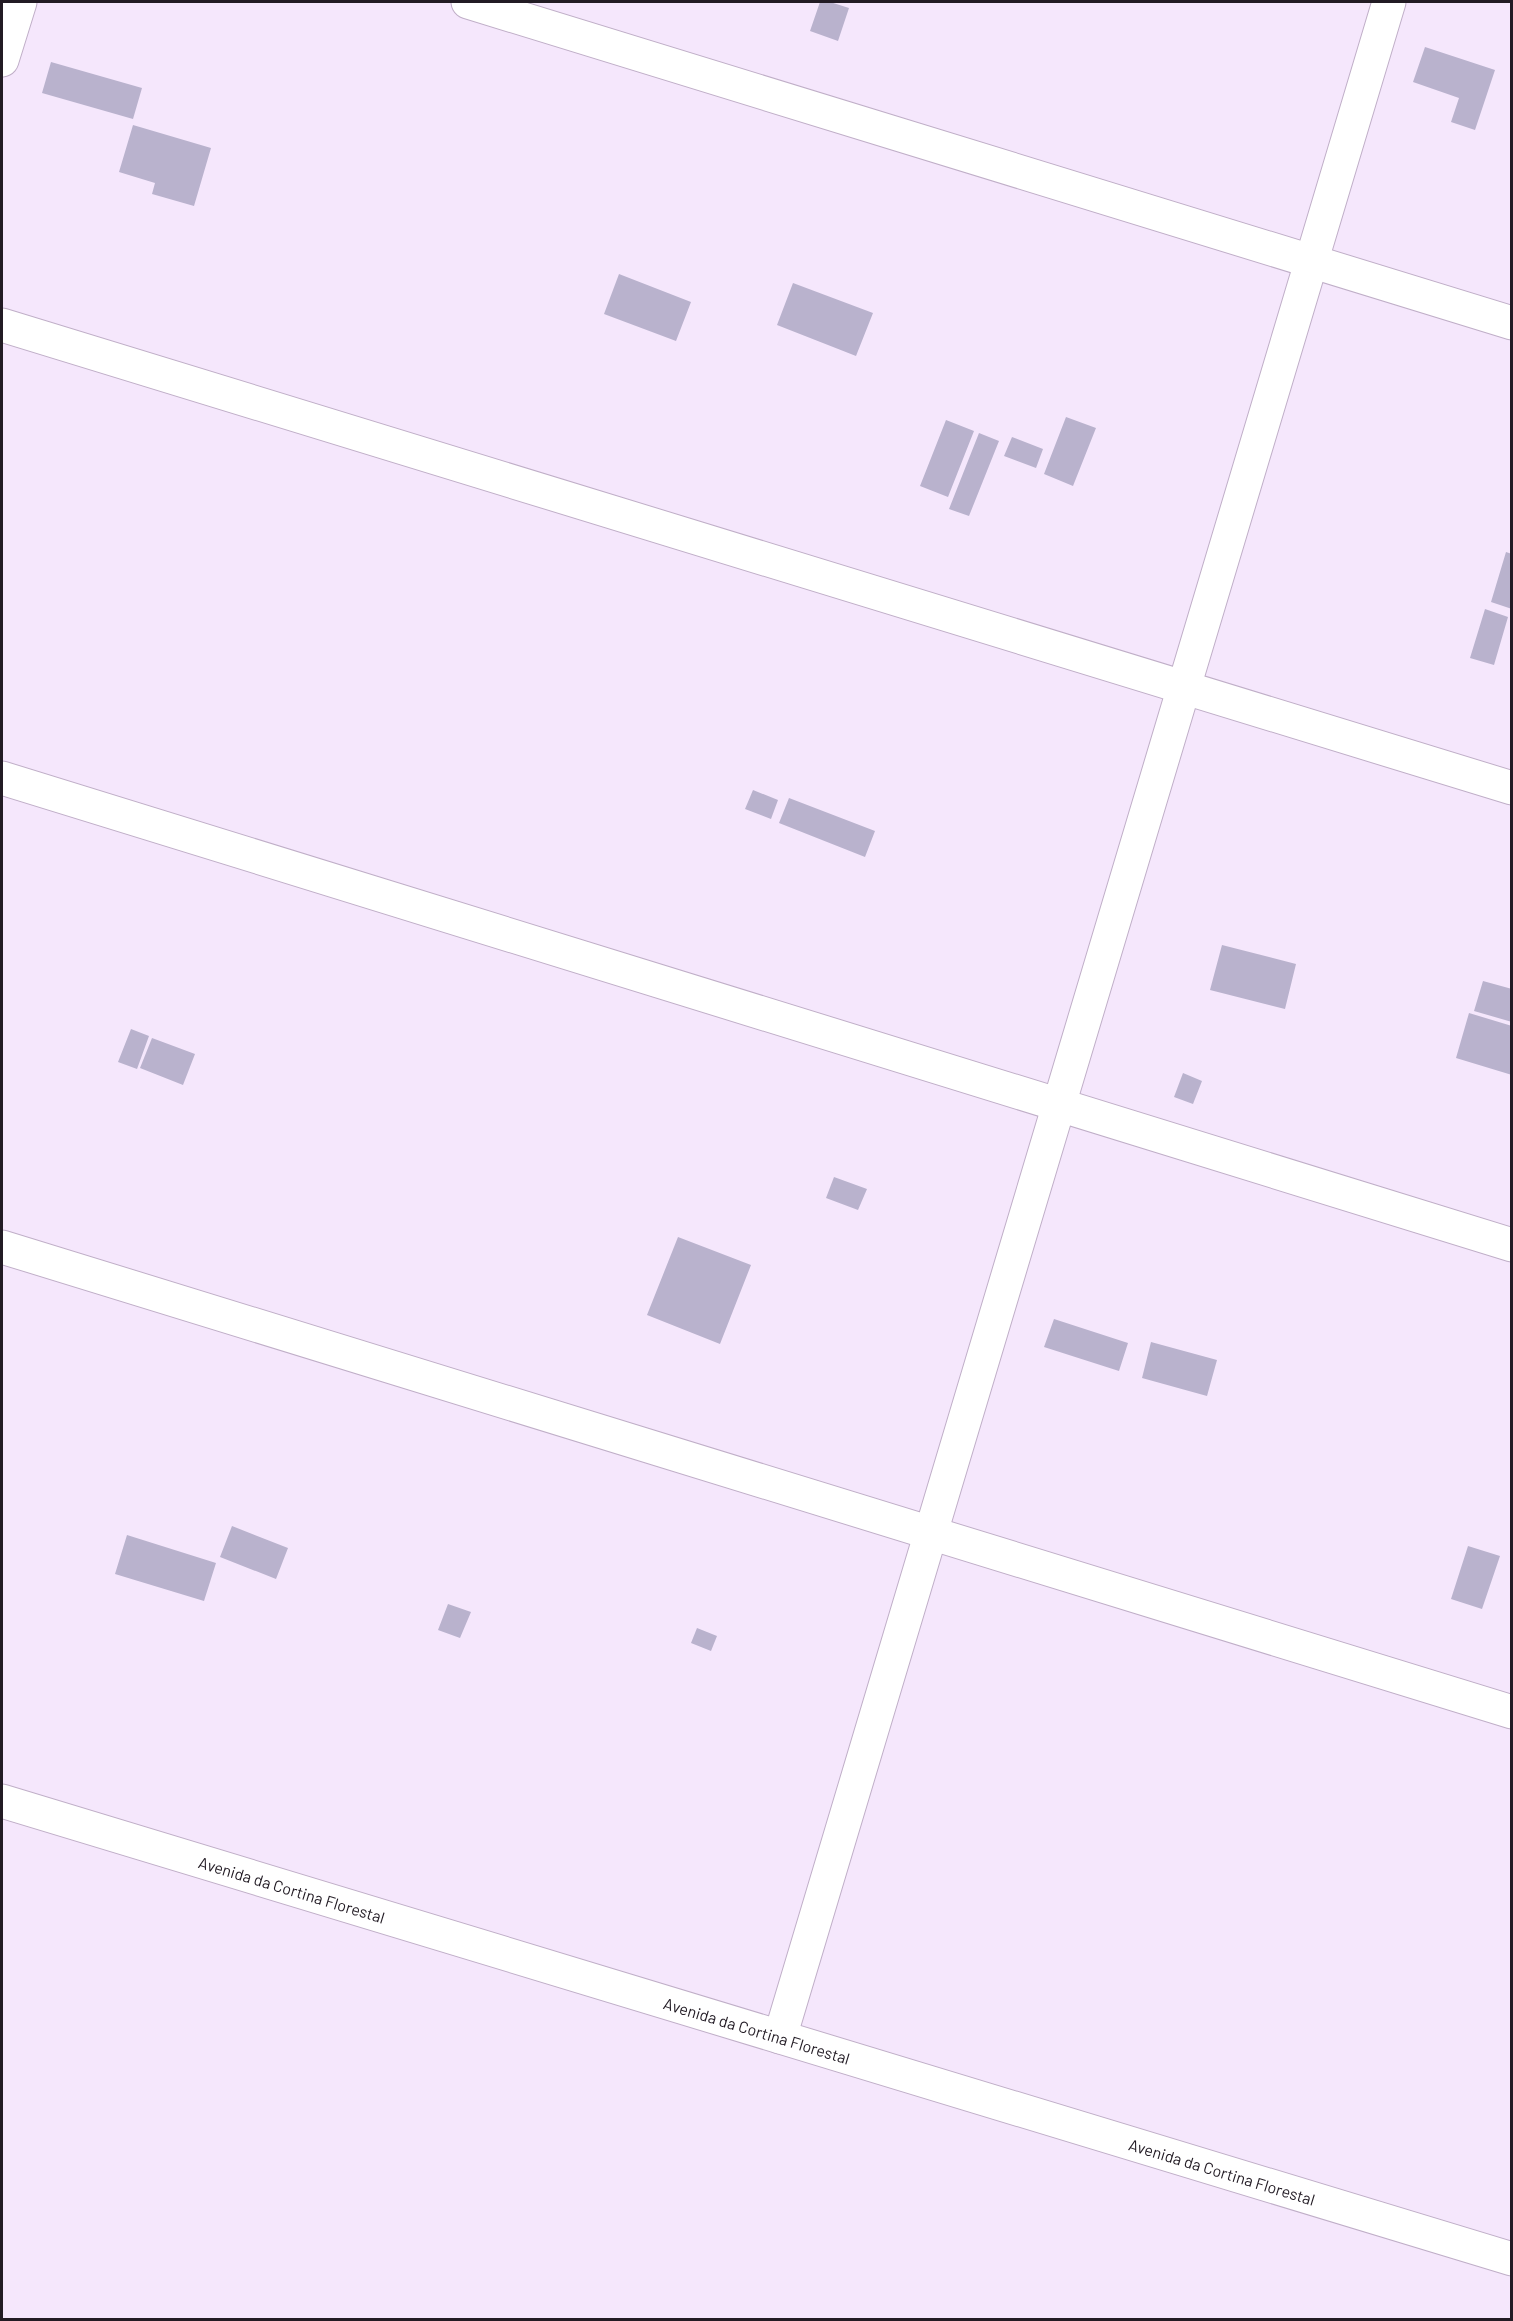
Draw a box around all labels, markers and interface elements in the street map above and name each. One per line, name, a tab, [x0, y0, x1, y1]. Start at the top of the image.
street label: Avenida da Cortina Florestal	[197, 1852, 387, 1926]
street label: Avenida da Cortina Florestal	[662, 1993, 852, 2067]
street label: Avenida da Cortina Florestal	[1127, 2134, 1318, 2208]

